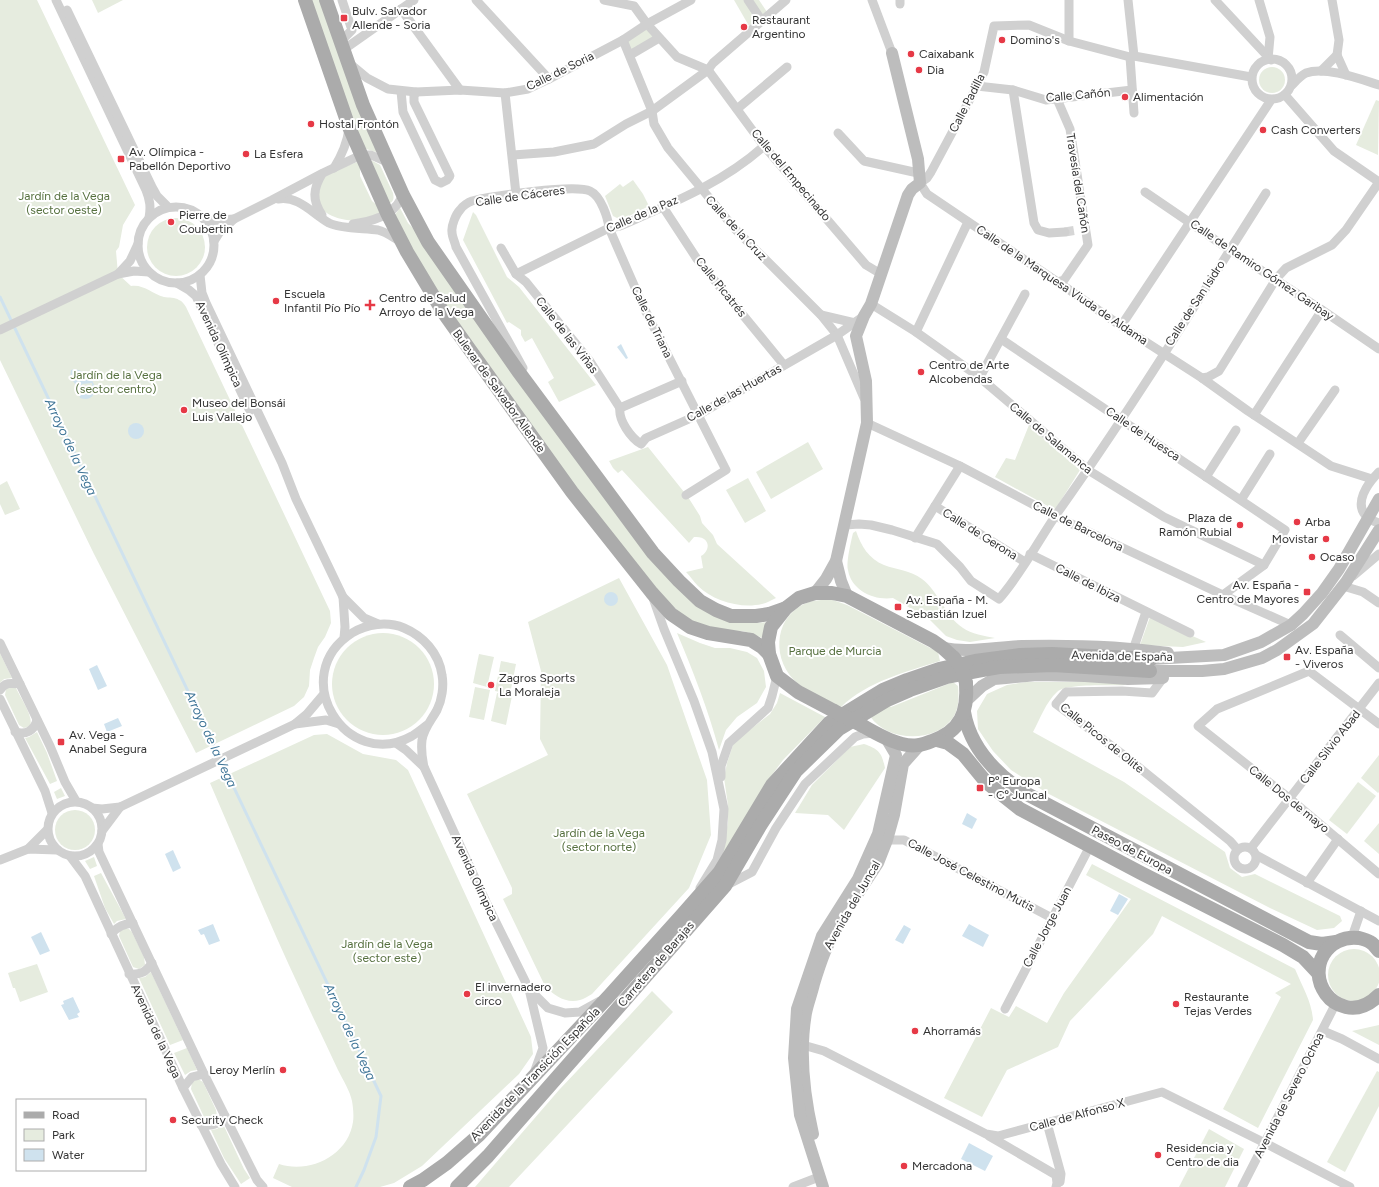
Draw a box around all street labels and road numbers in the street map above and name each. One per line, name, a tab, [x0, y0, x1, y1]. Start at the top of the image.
street label: Calle de Soria	[524, 49, 596, 93]
street label: Calle Padilla	[946, 71, 988, 135]
street label: Calle Cañón	[1045, 85, 1111, 105]
street label: Calle del Empecinado	[748, 126, 834, 224]
street label: Travesía del Cañón	[1063, 132, 1093, 234]
street label: Calle de Cáceres	[474, 183, 566, 209]
street label: Calle de la Paz	[604, 193, 680, 235]
street label: Calle de la Cruz	[703, 193, 770, 263]
street label: Calle de Ramiro Gómez Garibay	[1188, 217, 1337, 324]
street label: Calle de la Marquesa Viuda de Aldama	[974, 222, 1150, 348]
street label: Calle Picatrés	[693, 254, 750, 320]
street label: Calle de San Isidro	[1162, 258, 1228, 348]
street label: Calle de Triana	[629, 284, 675, 360]
street label: Calle de las Viñas	[533, 294, 601, 376]
street label: Avenida Olímpica	[193, 299, 245, 389]
street label: Bulevar de Salvador Allende	[450, 327, 549, 456]
street label: Calle de las Huertas	[684, 361, 784, 425]
street label: Calle de Salamanca	[1007, 399, 1095, 477]
street label: Calle de Huesca	[1103, 404, 1183, 464]
street label: Calle de Barcelona	[1030, 498, 1126, 554]
street label: Calle de Gerona	[940, 505, 1020, 563]
street label: Calle de Ibiza	[1053, 561, 1123, 605]
street label: Avenida de España	[1071, 648, 1173, 664]
street label: Calle Picos de Olite	[1057, 700, 1147, 776]
street label: Calle Silvio Abad	[1297, 707, 1363, 787]
street label: Calle Dos de mayo	[1246, 762, 1332, 836]
street label: Paseo de Europa	[1089, 823, 1175, 877]
street label: Avenida Olímpica	[449, 833, 501, 923]
street label: Calle José Celestino Mutis	[905, 836, 1037, 915]
street label: Avenida del Juncal	[821, 858, 883, 952]
street label: Calle Jorge Juan	[1020, 884, 1074, 970]
street label: Carretera de Barajas	[615, 918, 697, 1010]
street label: Avenida de la Vega	[128, 982, 184, 1080]
street label: Avenida de la Transición Española	[467, 1004, 603, 1144]
street label: Avenida de Severo Ochoa	[1251, 1030, 1327, 1160]
street label: Calle de Alfonso X	[1028, 1095, 1127, 1134]

